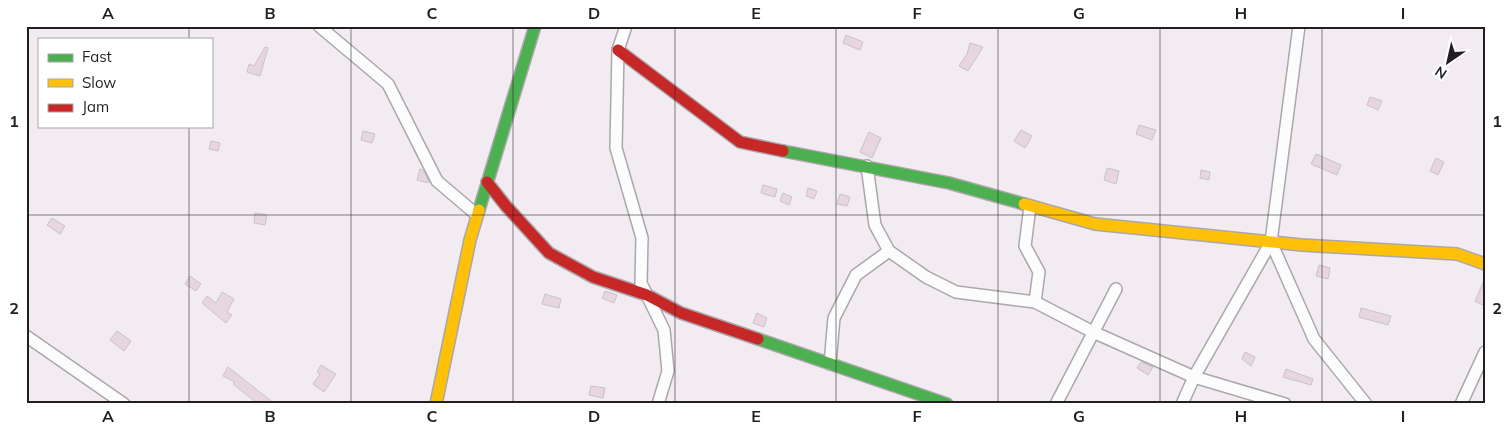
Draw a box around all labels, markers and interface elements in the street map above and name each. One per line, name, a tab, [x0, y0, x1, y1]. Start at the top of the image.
text: A	[102, 3, 114, 23]
text: B	[264, 3, 276, 23]
text: C	[427, 3, 438, 23]
text: D	[588, 3, 600, 23]
text: E	[751, 3, 761, 23]
text: F	[912, 3, 922, 23]
text: G	[1073, 3, 1085, 23]
text: H	[1235, 3, 1247, 23]
text: I	[1401, 3, 1405, 23]
legend	[38, 38, 212, 128]
north arrow	[1424, 38, 1474, 88]
text: Fast	[82, 47, 112, 66]
text: N	[1431, 62, 1450, 83]
text: Slow	[82, 73, 116, 92]
text: Jam	[82, 97, 109, 116]
text: 1	[9, 111, 19, 131]
text: 1	[1492, 111, 1502, 131]
text: 2	[9, 298, 19, 318]
text: 2	[1492, 298, 1502, 318]
text: A	[102, 406, 114, 426]
text: B	[264, 406, 276, 426]
text: C	[427, 406, 438, 426]
text: D	[588, 406, 600, 426]
text: E	[751, 406, 761, 426]
text: F	[912, 406, 922, 426]
text: G	[1073, 406, 1085, 426]
text: H	[1235, 406, 1247, 426]
text: I	[1401, 406, 1405, 426]

